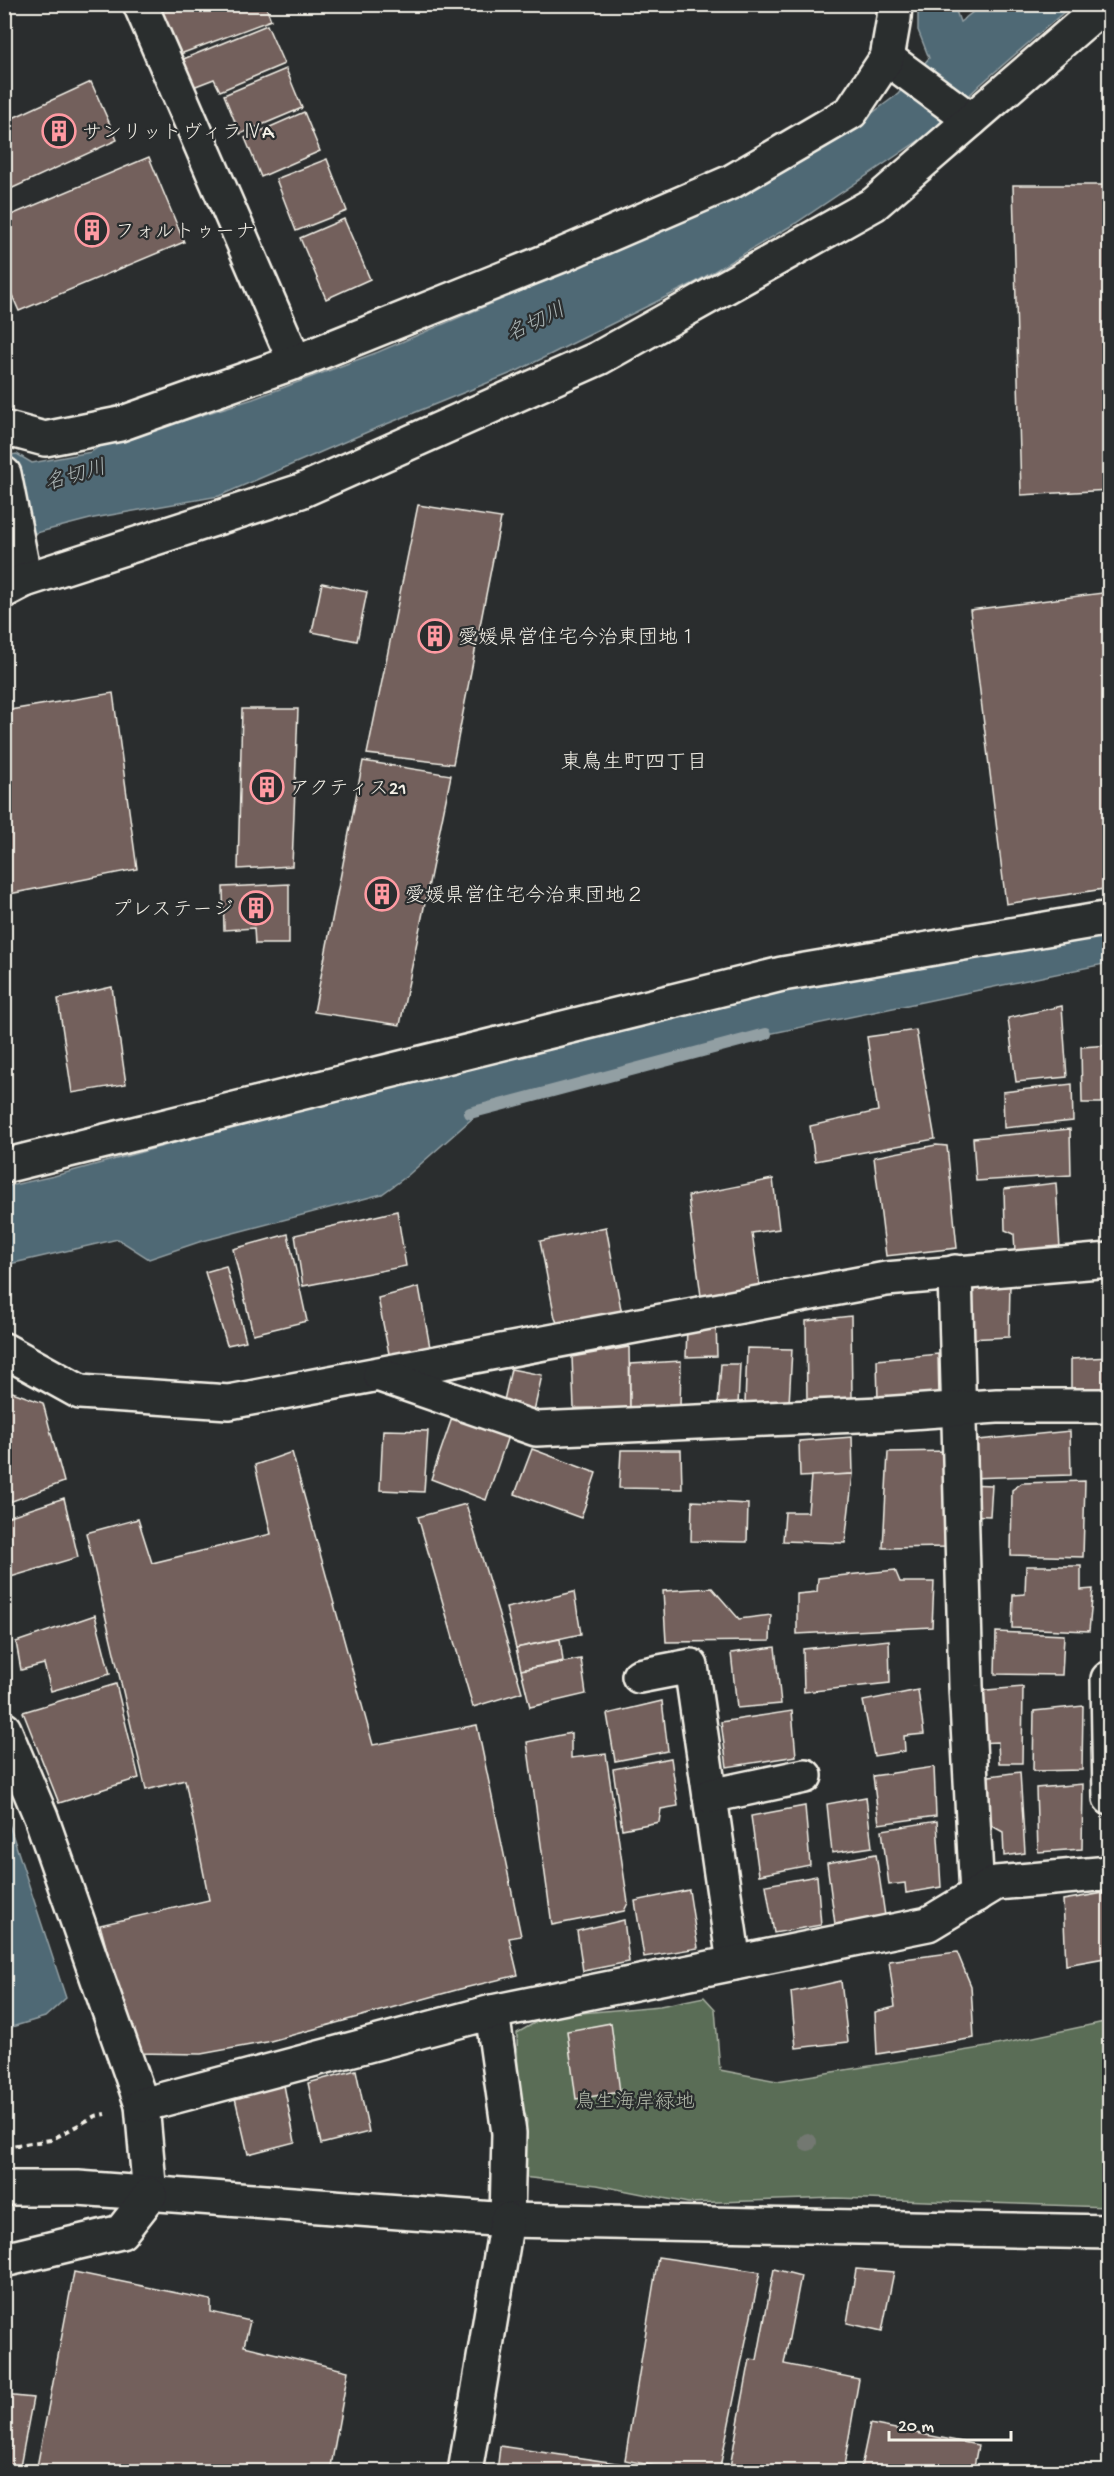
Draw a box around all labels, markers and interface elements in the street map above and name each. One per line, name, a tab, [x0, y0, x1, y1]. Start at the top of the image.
building icon: サンリットヴィラⅣA	[41, 113, 77, 149]
place label: サンリットヴィラⅣA	[82, 122, 275, 146]
building icon: フォルトゥーナ	[74, 212, 110, 248]
place label: フォルトゥーナ	[115, 222, 255, 245]
water label: 名切川	[502, 298, 570, 349]
water label: 名切川	[42, 456, 110, 498]
building icon: 愛媛県営住宅今治東団地１	[417, 618, 453, 654]
place label: 愛媛県営住宅今治東団地１	[458, 626, 698, 651]
district label: 東鳥生町四丁目	[561, 750, 708, 777]
building icon: アクティス21	[249, 769, 285, 805]
place label: アクティス21	[290, 779, 407, 802]
building icon: 愛媛県営住宅今治東団地２	[364, 876, 400, 912]
place label: 愛媛県営住宅今治東団地２	[405, 884, 645, 909]
building icon: プレステージ	[238, 890, 274, 926]
place label: プレステージ	[111, 899, 233, 923]
park label: 鳥生海岸緑地	[575, 2090, 695, 2115]
scale bar	[889, 2404, 1010, 2442]
text: 20 m	[898, 2417, 934, 2438]

